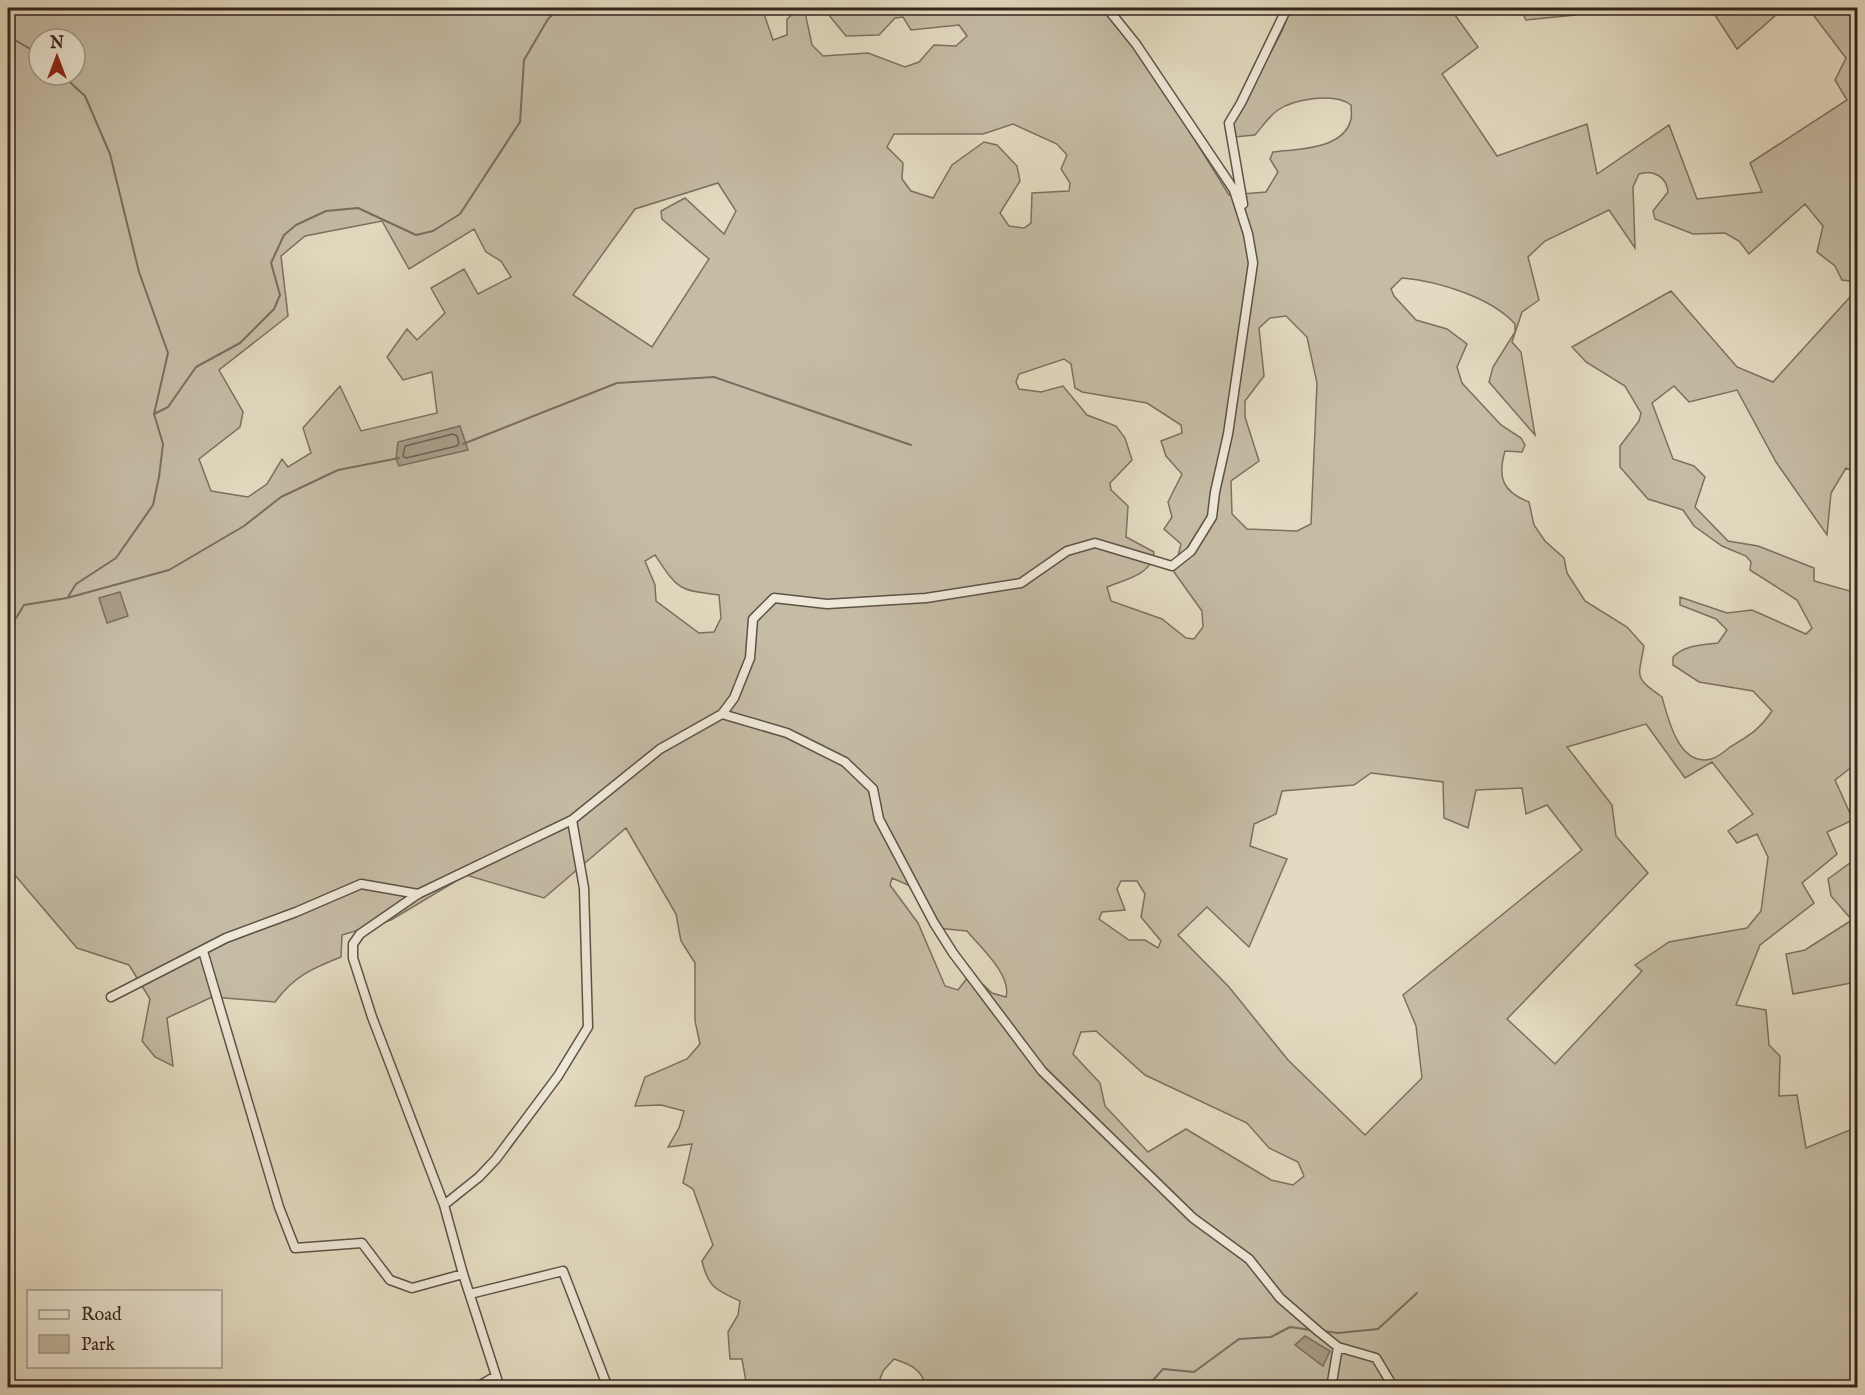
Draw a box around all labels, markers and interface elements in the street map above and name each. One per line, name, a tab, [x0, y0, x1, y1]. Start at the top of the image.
north arrow	[27, 27, 87, 87]
text: N	[49, 34, 64, 54]
legend	[27, 1290, 222, 1368]
text: Road	[81, 1304, 122, 1327]
text: Park	[81, 1334, 116, 1357]

